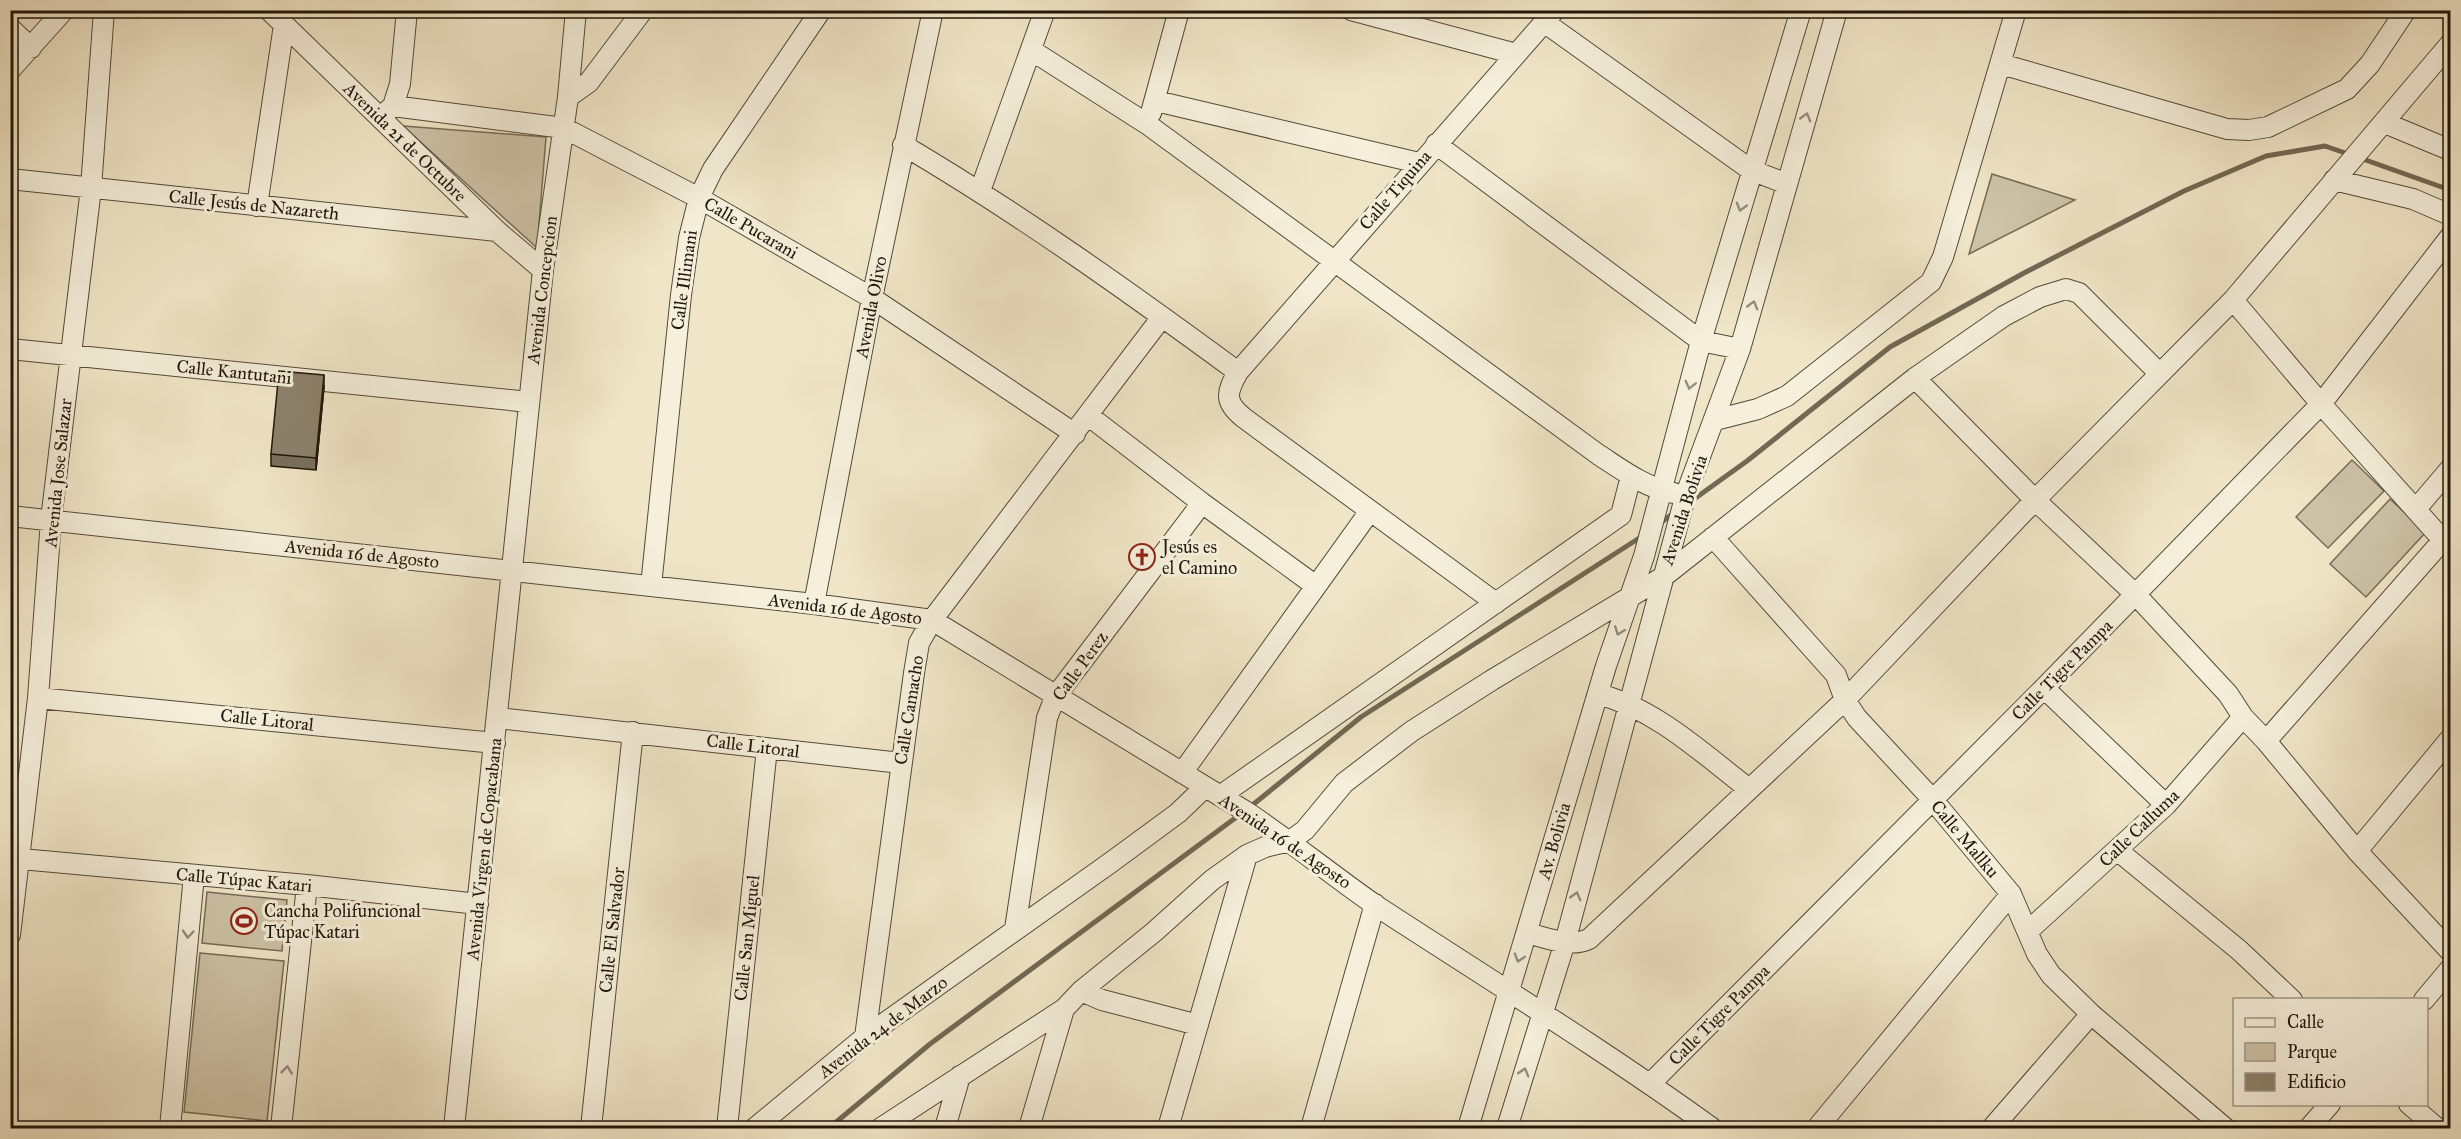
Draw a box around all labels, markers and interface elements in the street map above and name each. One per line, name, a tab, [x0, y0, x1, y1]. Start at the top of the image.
street label: Avenida 21 de Octubre	[338, 77, 471, 206]
one-way arrow	[1799, 113, 1811, 123]
street label: Calle Tiquina	[1354, 145, 1437, 235]
street label: Calle Jesús de Nazareth	[168, 185, 340, 226]
street label: Calle Pucarani	[700, 192, 802, 264]
one-way arrow	[1735, 202, 1748, 212]
street label: Avenida Concepcion	[522, 214, 562, 366]
street label: Calle Illimani	[666, 229, 702, 331]
street label: Avenida Olivo	[850, 254, 892, 361]
one-way arrow	[1746, 300, 1758, 311]
street label: Calle Kantutani	[175, 355, 293, 389]
one-way arrow	[1685, 380, 1698, 390]
street label: Avenida Jose Salazar	[39, 397, 78, 550]
street label: Avenida Bolivia	[1656, 452, 1712, 569]
street label: Avenida 16 de Agosto	[283, 535, 440, 574]
place label: Jesús es el Camino	[1160, 536, 1237, 579]
church icon: Jesús es el Camino	[1127, 542, 1157, 572]
street label: Avenida 16 de Agosto	[766, 589, 923, 630]
street label: Calle Tigre Pampa	[2007, 615, 2118, 726]
one-way arrow	[1613, 625, 1626, 636]
street label: Calle Perez	[1047, 627, 1113, 705]
street label: Calle Camacho	[890, 654, 928, 766]
street label: Calle Litoral	[219, 704, 315, 736]
street label: Calle Litoral	[705, 729, 801, 763]
street label: Avenida Virgen de Copacabana	[461, 736, 508, 962]
street label: Calle Calluma	[2094, 784, 2184, 872]
street label: Avenida 16 de Agosto	[1213, 788, 1355, 894]
street label: Calle Mallku	[1926, 796, 2004, 883]
street label: Av. Bolivia	[1532, 800, 1576, 883]
street label: Calle Túpac Katari	[175, 863, 313, 897]
street label: Calle El Salvador	[594, 866, 630, 994]
street label: Calle San Miguel	[729, 874, 766, 1002]
one-way arrow	[1569, 891, 1582, 901]
place label: Cancha Polifuncional Túpac Katari	[264, 900, 421, 943]
sports icon: Cancha Polifuncional Túpac Katari	[229, 906, 259, 936]
one-way arrow	[182, 929, 195, 938]
one-way arrow	[1514, 952, 1527, 963]
street label: Calle Tigre Pampa	[1664, 960, 1775, 1071]
street label: Avenida 24 de Marzo	[813, 971, 952, 1083]
legend	[2233, 998, 2428, 1106]
text: Calle	[2287, 1011, 2324, 1033]
text: Parque	[2287, 1041, 2337, 1064]
one-way arrow	[280, 1066, 293, 1075]
one-way arrow	[1517, 1068, 1529, 1078]
text: Edificio	[2287, 1071, 2346, 1093]

